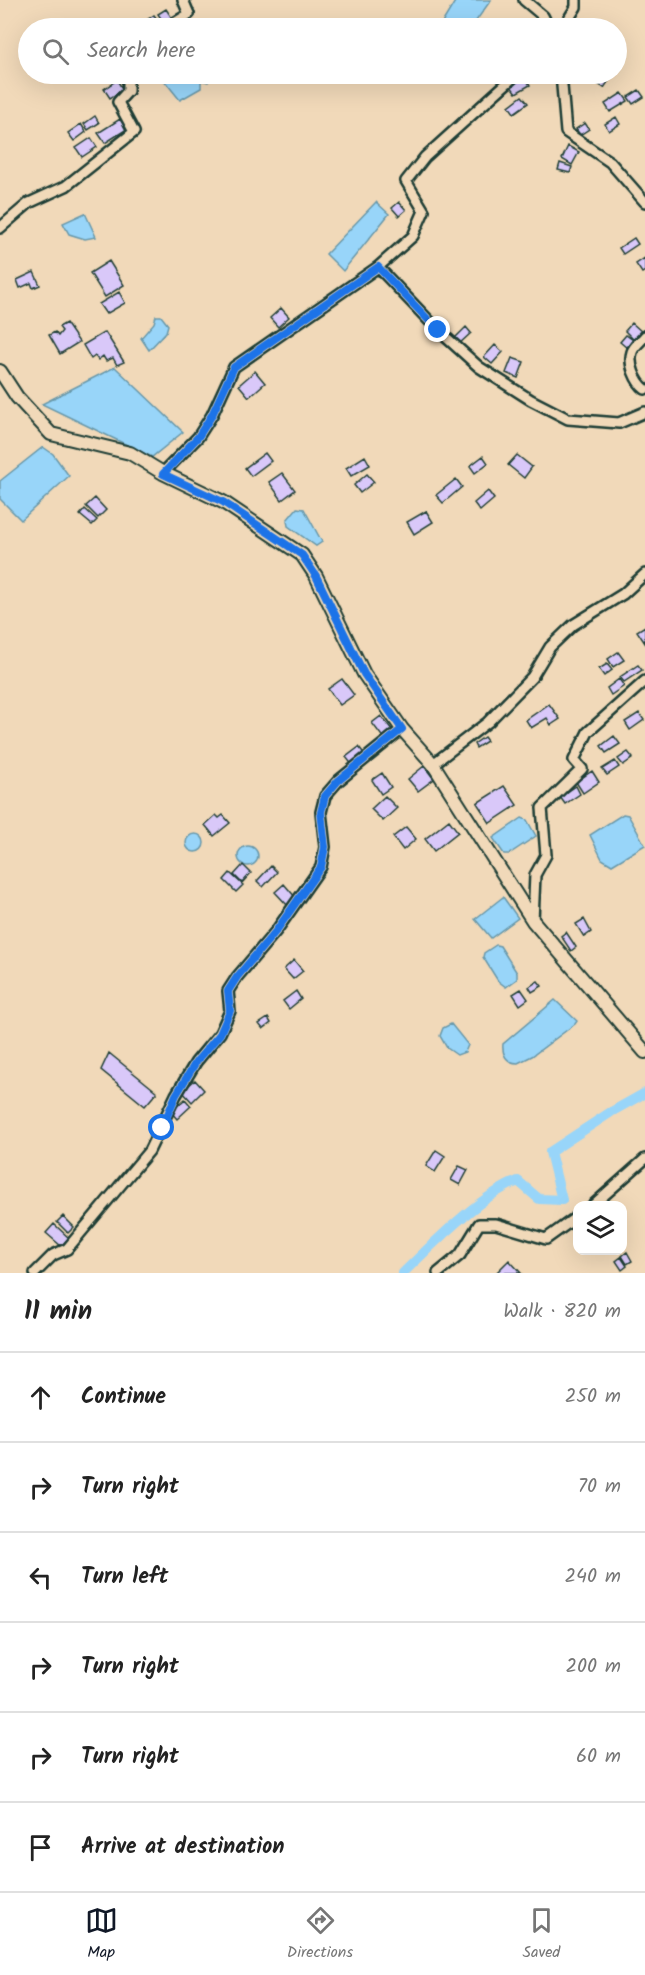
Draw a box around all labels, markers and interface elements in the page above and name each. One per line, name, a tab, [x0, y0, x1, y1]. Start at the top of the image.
search box	[18, 18, 627, 84]
text: Search here	[87, 34, 195, 69]
icon: search	[39, 35, 72, 68]
route end	[424, 316, 450, 342]
route start	[148, 1114, 174, 1140]
map controls	[573, 1201, 627, 1255]
button: layers	[573, 1201, 627, 1255]
text: 11 min	[24, 1291, 92, 1333]
text: Walk · 820 m	[503, 1296, 621, 1328]
text: Continue	[81, 1380, 166, 1415]
icon: ahead	[24, 1381, 57, 1414]
text: 250 m	[565, 1381, 621, 1413]
text: Turn right	[81, 1470, 179, 1505]
icon: right	[24, 1471, 57, 1504]
text: 70 m	[578, 1471, 621, 1503]
text: Turn left	[81, 1560, 168, 1595]
icon: left	[24, 1561, 57, 1594]
text: 240 m	[564, 1561, 621, 1593]
text: Turn right	[81, 1650, 179, 1685]
icon: right	[24, 1651, 57, 1684]
text: 200 m	[565, 1651, 621, 1683]
text: Turn right	[81, 1740, 179, 1775]
icon: right	[24, 1741, 57, 1774]
text: 60 m	[576, 1741, 621, 1773]
text: Arrive at destination	[81, 1830, 284, 1865]
icon: arrive	[24, 1831, 57, 1864]
tab: Map	[85, 1904, 118, 1965]
tab: Directions	[287, 1904, 353, 1965]
tab: Saved	[522, 1904, 560, 1965]

